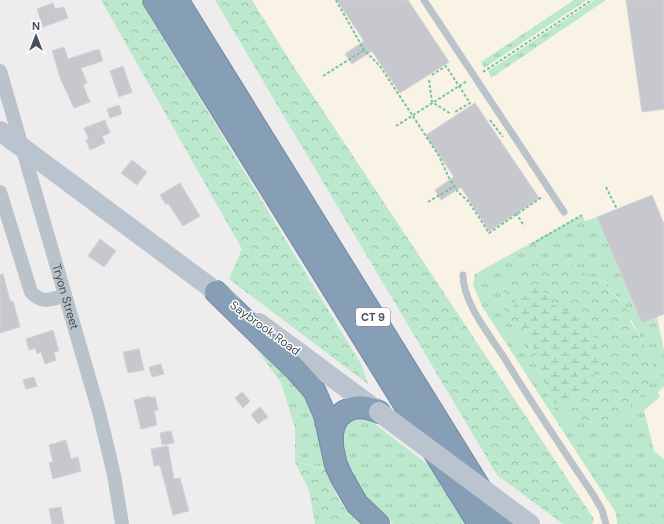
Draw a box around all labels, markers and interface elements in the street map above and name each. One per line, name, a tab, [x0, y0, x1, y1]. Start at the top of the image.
north arrow	[16, 16, 56, 56]
text: N	[32, 19, 40, 33]
street label: Tryon Street	[48, 262, 83, 332]
street label: Saybrook Road	[227, 297, 303, 359]
road number: CT 9	[356, 308, 390, 326]

